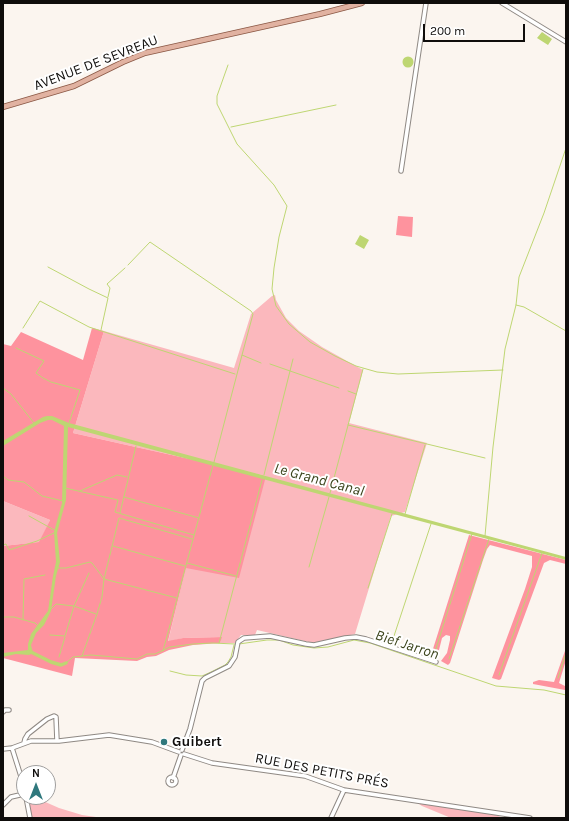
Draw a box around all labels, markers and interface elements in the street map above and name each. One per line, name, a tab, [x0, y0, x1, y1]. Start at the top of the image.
scale bar	[425, 16, 527, 42]
text: 200 m	[430, 24, 465, 38]
street label: AVENUE DE SEVREAU	[32, 32, 160, 94]
water label: Le Grand Canal	[272, 459, 366, 501]
water label: Bief Jarron	[373, 626, 441, 664]
place label: Guibert	[172, 734, 222, 750]
marker: Guibert	[159, 737, 169, 747]
street label: RUE DES PETITS PRÉS	[254, 750, 390, 792]
north arrow	[16, 765, 56, 805]
text: N	[32, 767, 40, 780]

